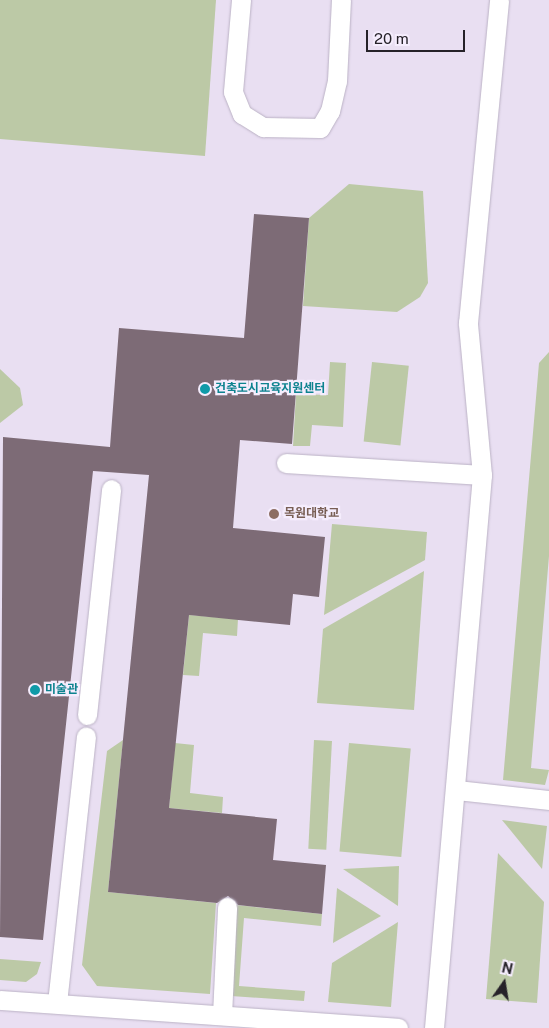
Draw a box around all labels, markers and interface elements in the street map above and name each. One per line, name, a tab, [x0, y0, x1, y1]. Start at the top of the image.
scale bar	[369, 20, 468, 52]
text: 20 m	[374, 30, 409, 47]
place label: 건축도시교육지원센터	[215, 382, 325, 396]
marker: 건축도시교육지원센터	[199, 383, 211, 395]
place label: 목원대학교	[284, 507, 339, 521]
marker: 목원대학교	[268, 508, 280, 520]
place label: 미술관	[45, 683, 78, 697]
marker: 미술관	[29, 684, 41, 696]
north arrow	[479, 958, 529, 1008]
text: N	[500, 959, 515, 977]

